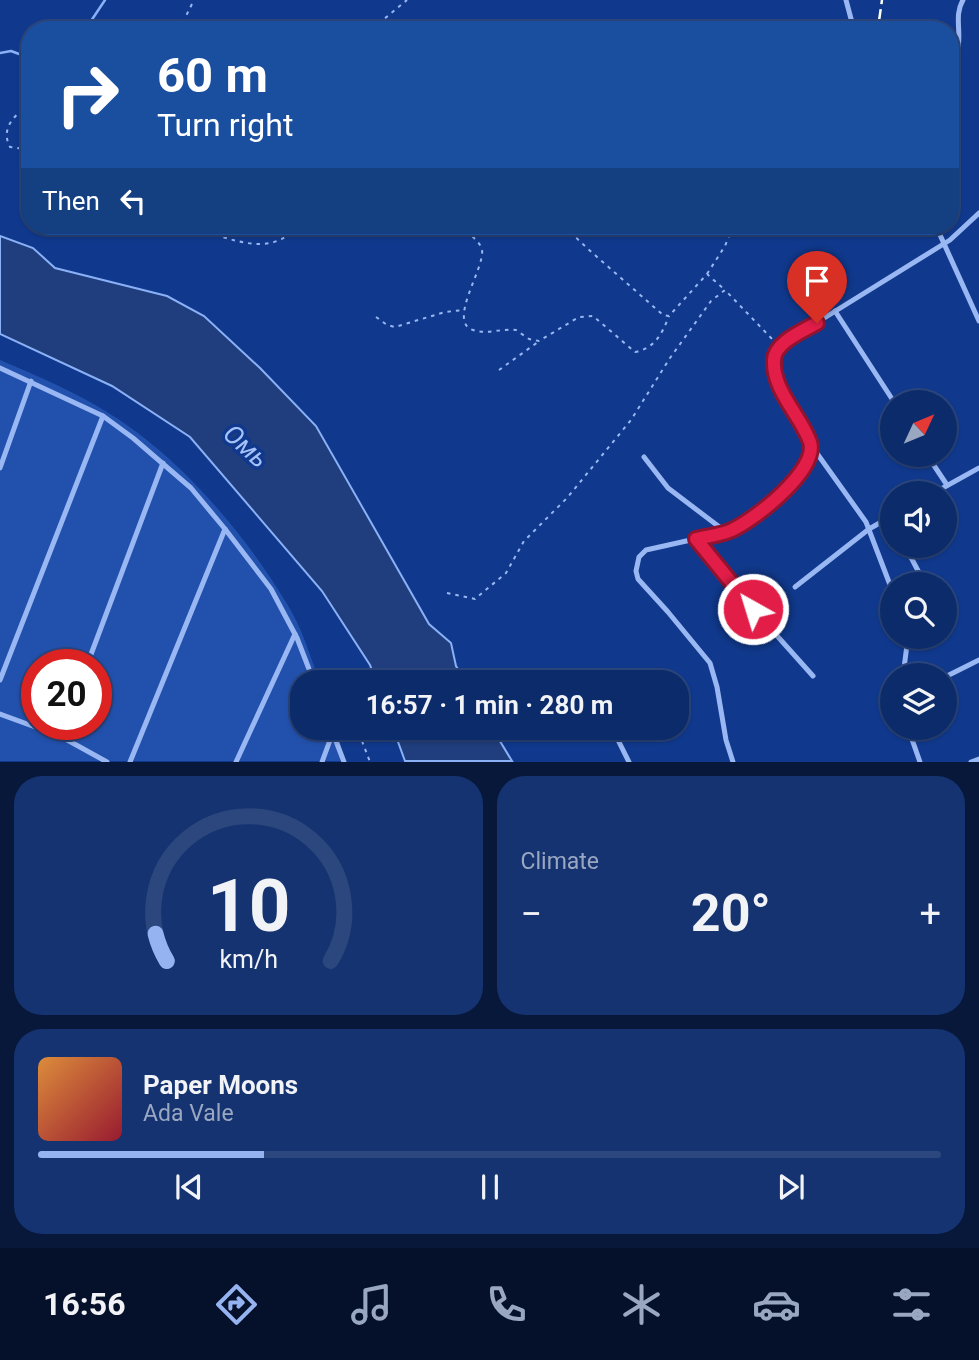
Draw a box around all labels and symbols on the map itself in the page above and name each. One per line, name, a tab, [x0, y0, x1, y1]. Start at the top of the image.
pin	[787, 251, 847, 323]
north arrow	[880, 390, 957, 467]
water label: Омь	[217, 418, 275, 474]
position arrow	[716, 572, 790, 646]
speed limit sign: 20	[21, 649, 112, 740]

